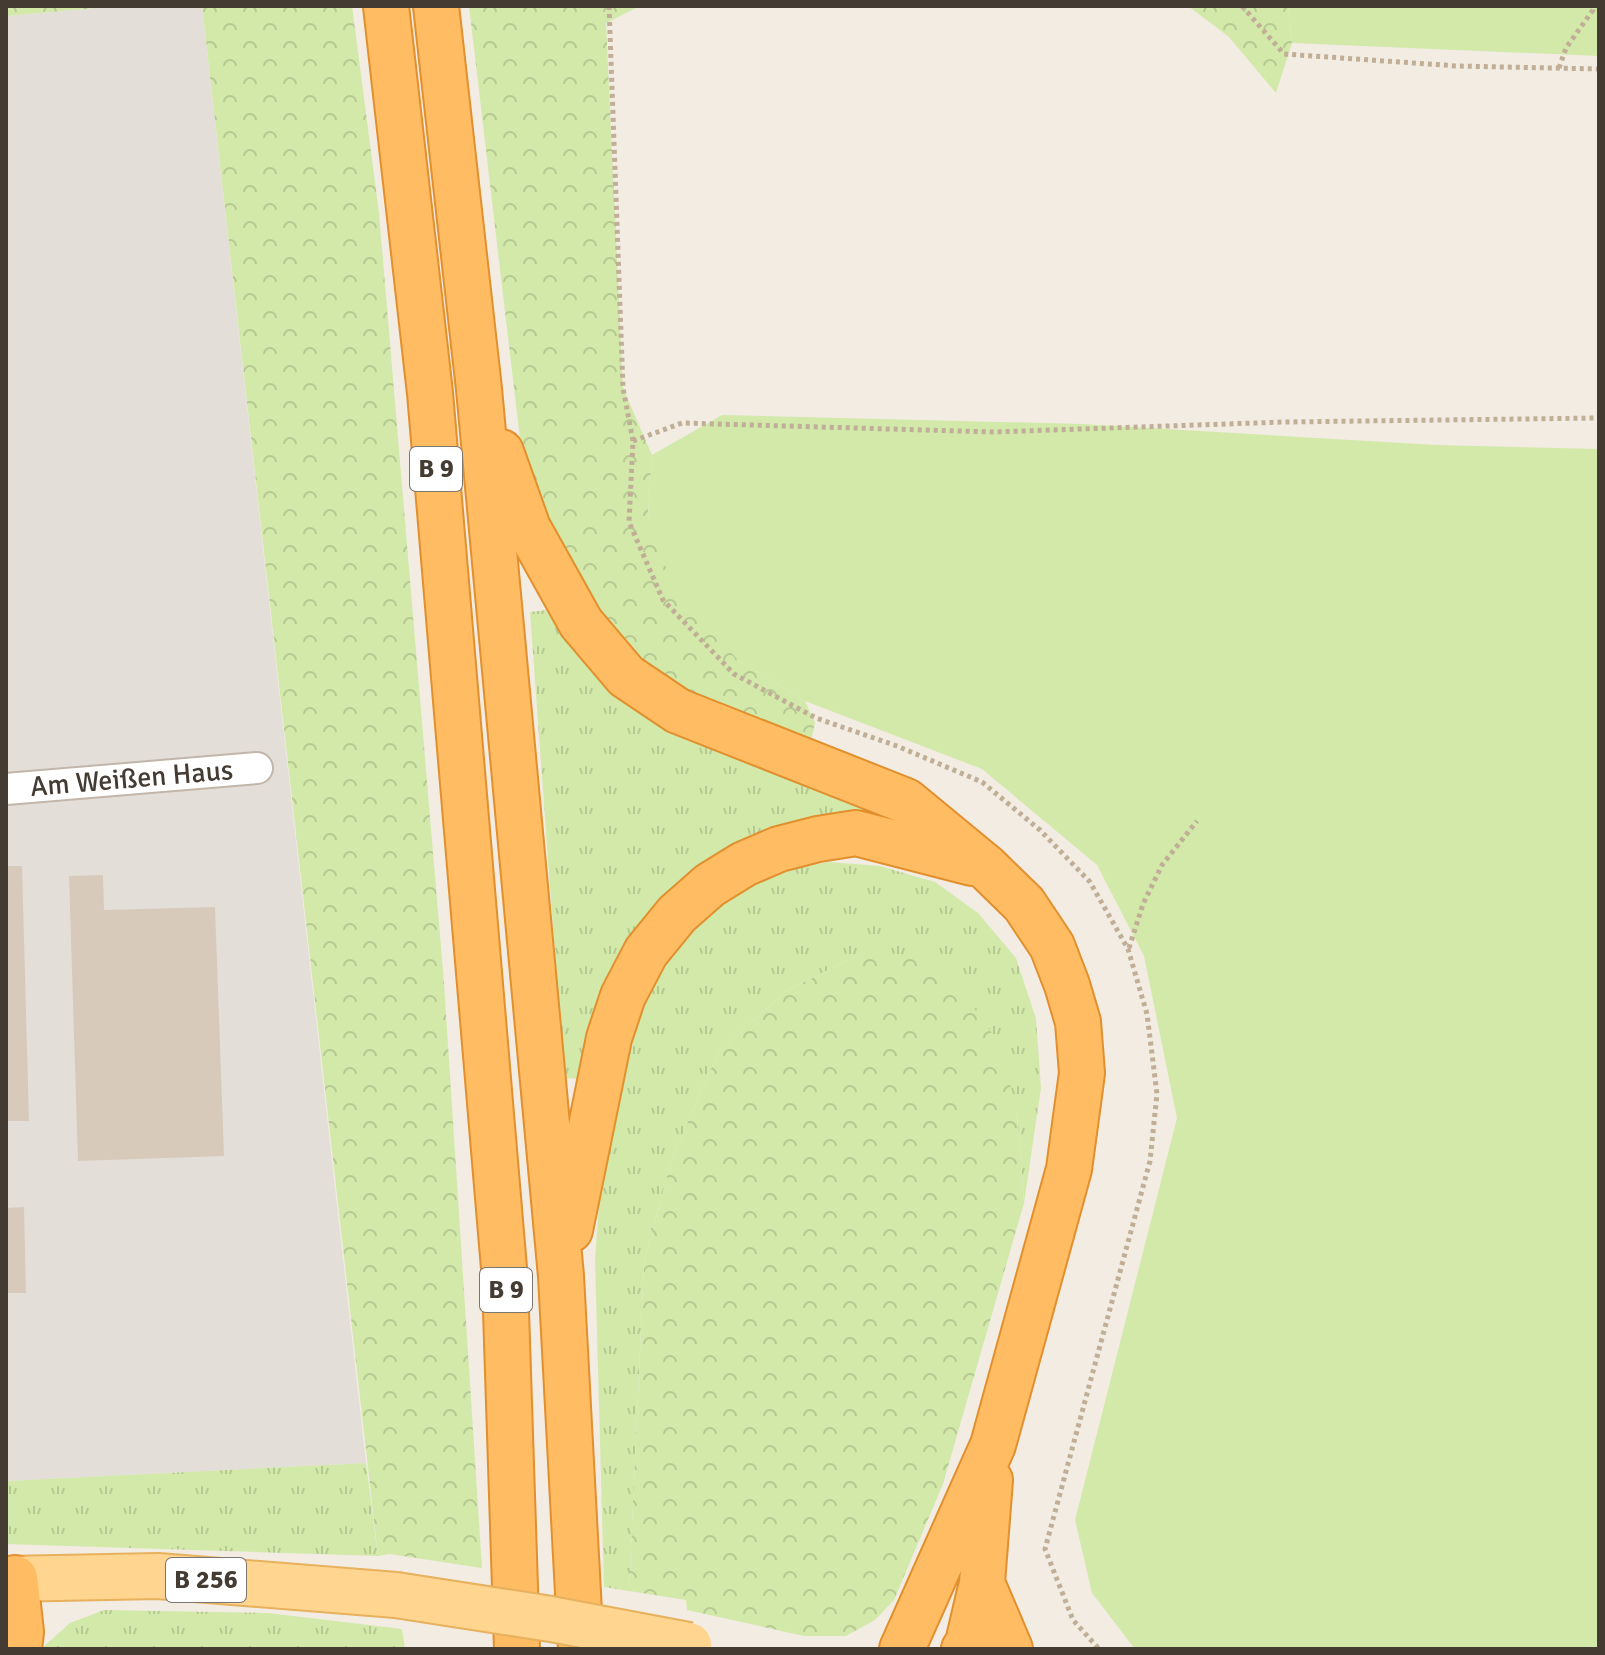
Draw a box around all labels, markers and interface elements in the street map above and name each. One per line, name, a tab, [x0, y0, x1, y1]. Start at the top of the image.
road number: B 9	[410, 447, 462, 491]
street label: Am Weißen Haus	[29, 753, 234, 804]
road number: B 9	[480, 1268, 532, 1312]
road number: B 256	[166, 1558, 246, 1602]

